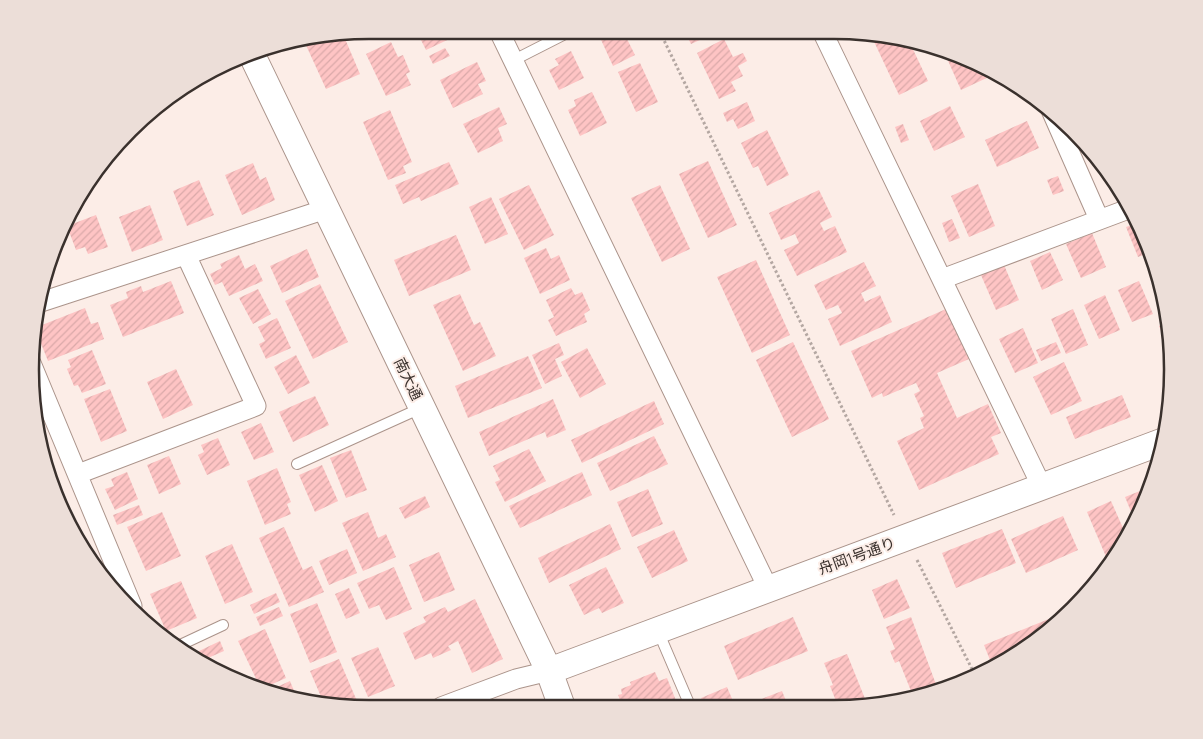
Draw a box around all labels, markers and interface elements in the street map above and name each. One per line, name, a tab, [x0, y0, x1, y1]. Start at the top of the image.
street label: 南大通	[390, 354, 427, 403]
street label: 舟岡1号通り	[816, 533, 898, 578]

